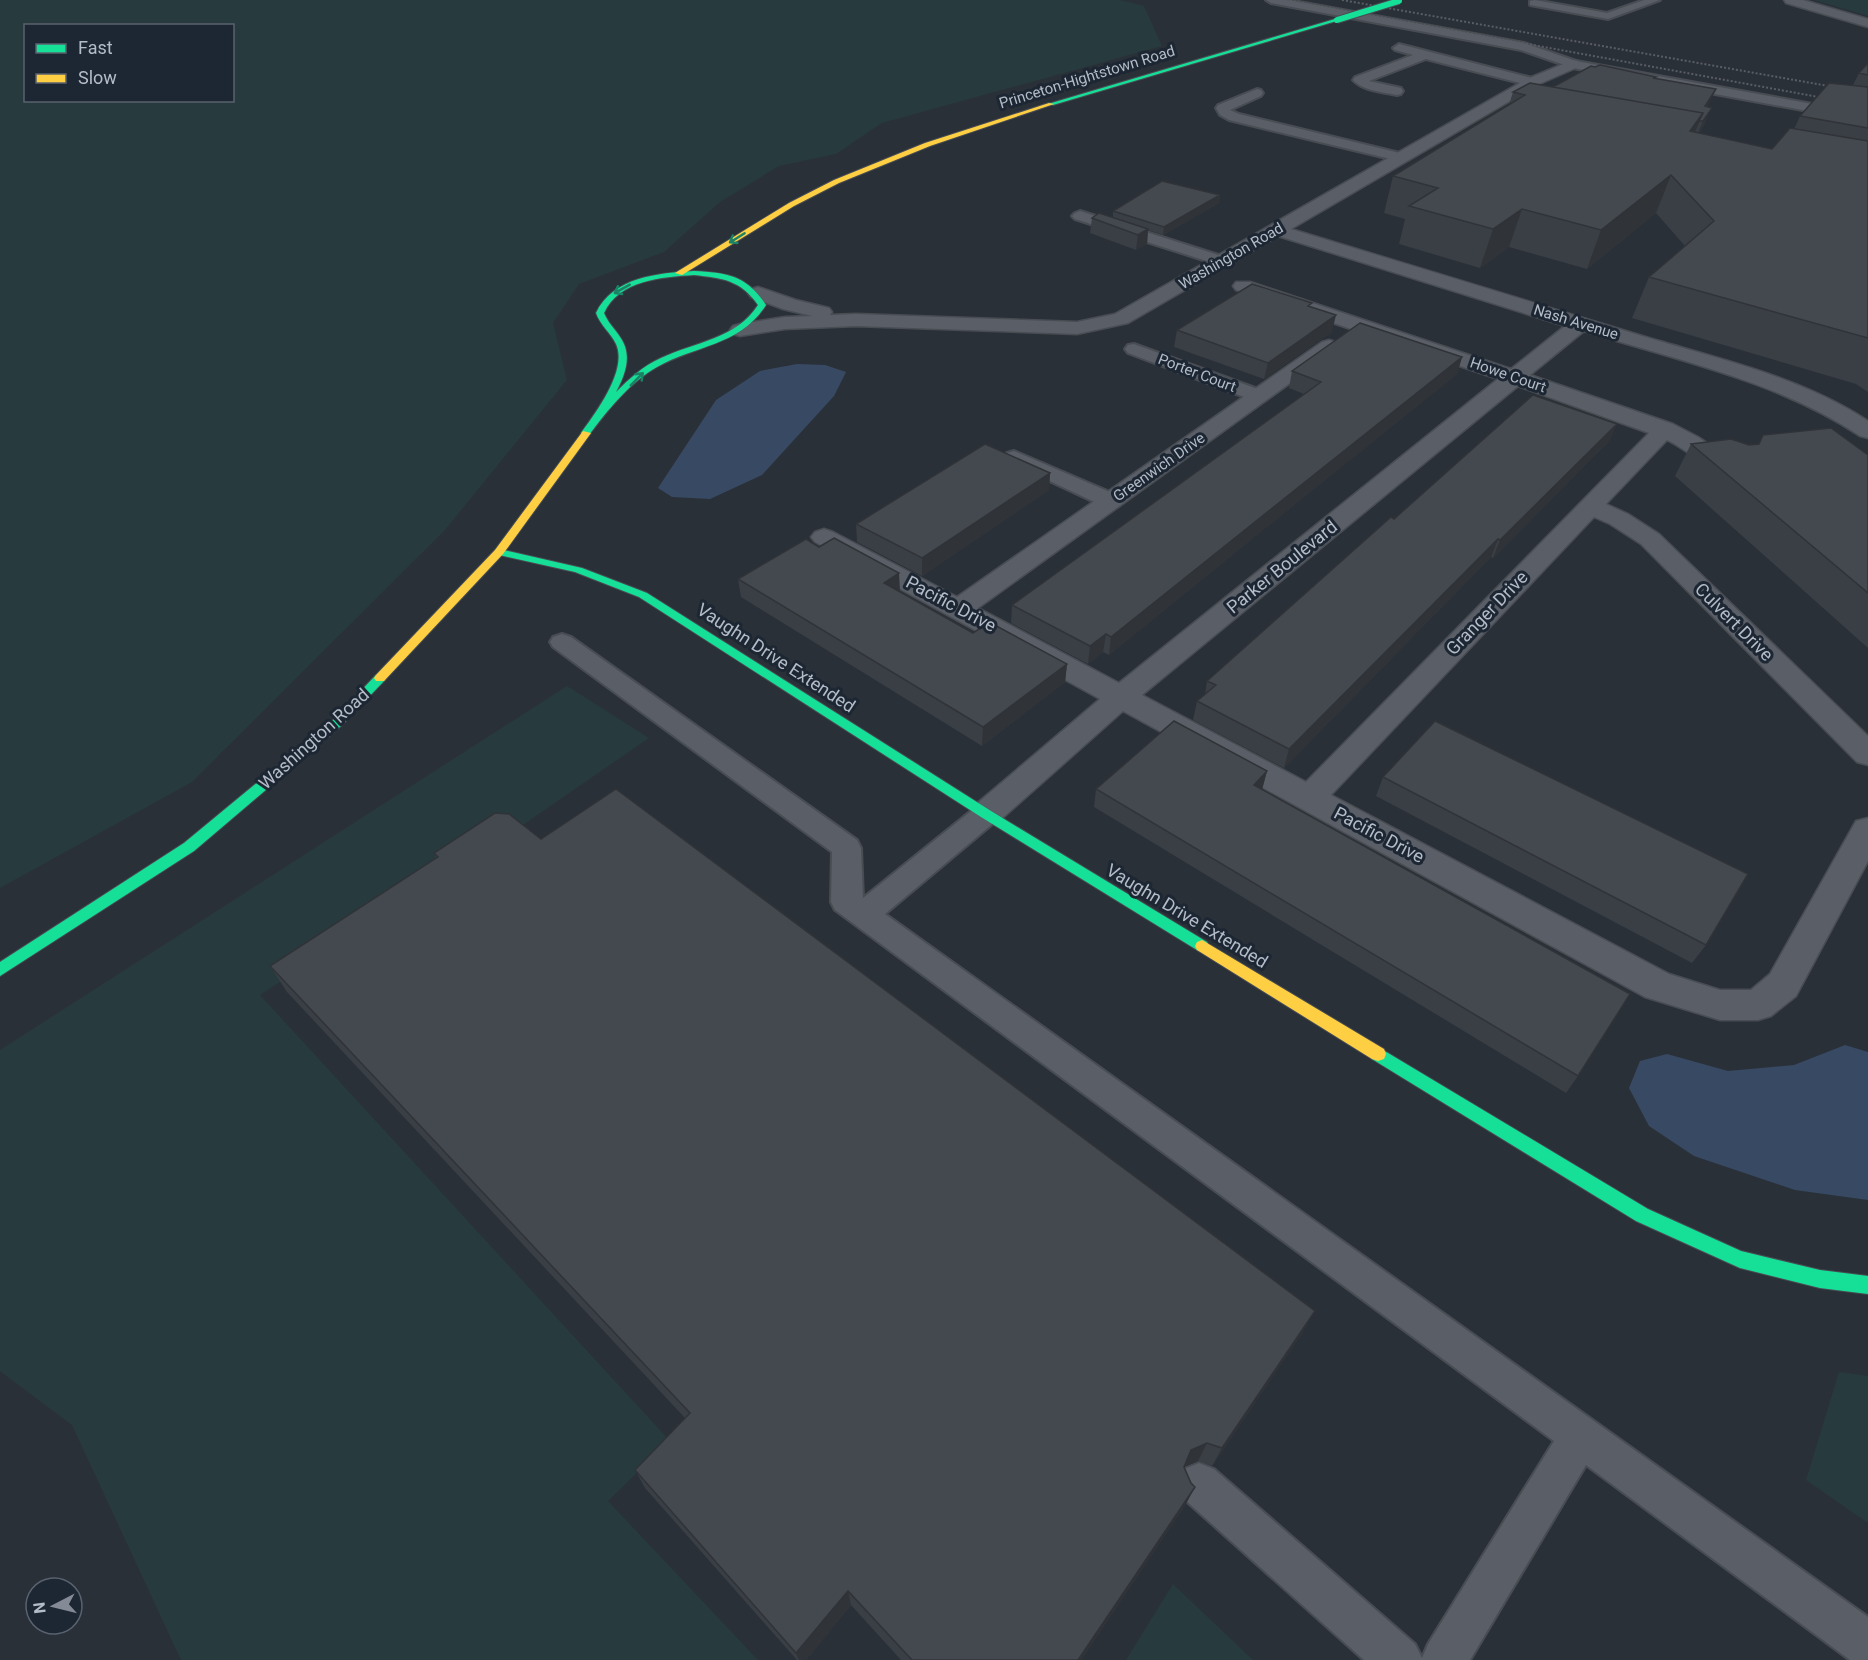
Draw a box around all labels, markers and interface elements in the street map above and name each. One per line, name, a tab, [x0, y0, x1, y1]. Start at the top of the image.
legend	[24, 24, 234, 102]
text: Fast	[78, 37, 113, 58]
street label: Princeton-Hightstown Road	[997, 42, 1177, 112]
text: Slow	[78, 67, 117, 88]
street label: Washington Road	[1176, 219, 1286, 293]
one-way arrow	[729, 233, 746, 245]
one-way arrow	[614, 283, 631, 295]
street label: Nash Avenue	[1531, 301, 1621, 343]
street label: Porter Court	[1156, 350, 1239, 396]
street label: Howe Court	[1468, 354, 1548, 396]
one-way arrow	[630, 372, 645, 386]
street label: Greenwich Drive	[1110, 429, 1208, 505]
street label: Parker Boulevard	[1222, 516, 1341, 618]
street label: Granger Drive	[1441, 566, 1532, 659]
street label: Pacific Drive	[903, 571, 1000, 636]
street label: Culvert Drive	[1691, 578, 1778, 665]
street label: Vaughn Drive Extended	[693, 599, 859, 717]
street label: Washington Road	[254, 684, 373, 794]
street label: Pacific Drive	[1331, 802, 1428, 867]
street label: Vaughn Drive Extended	[1103, 859, 1272, 972]
north arrow	[24, 1576, 84, 1636]
text: N	[29, 1601, 50, 1615]

